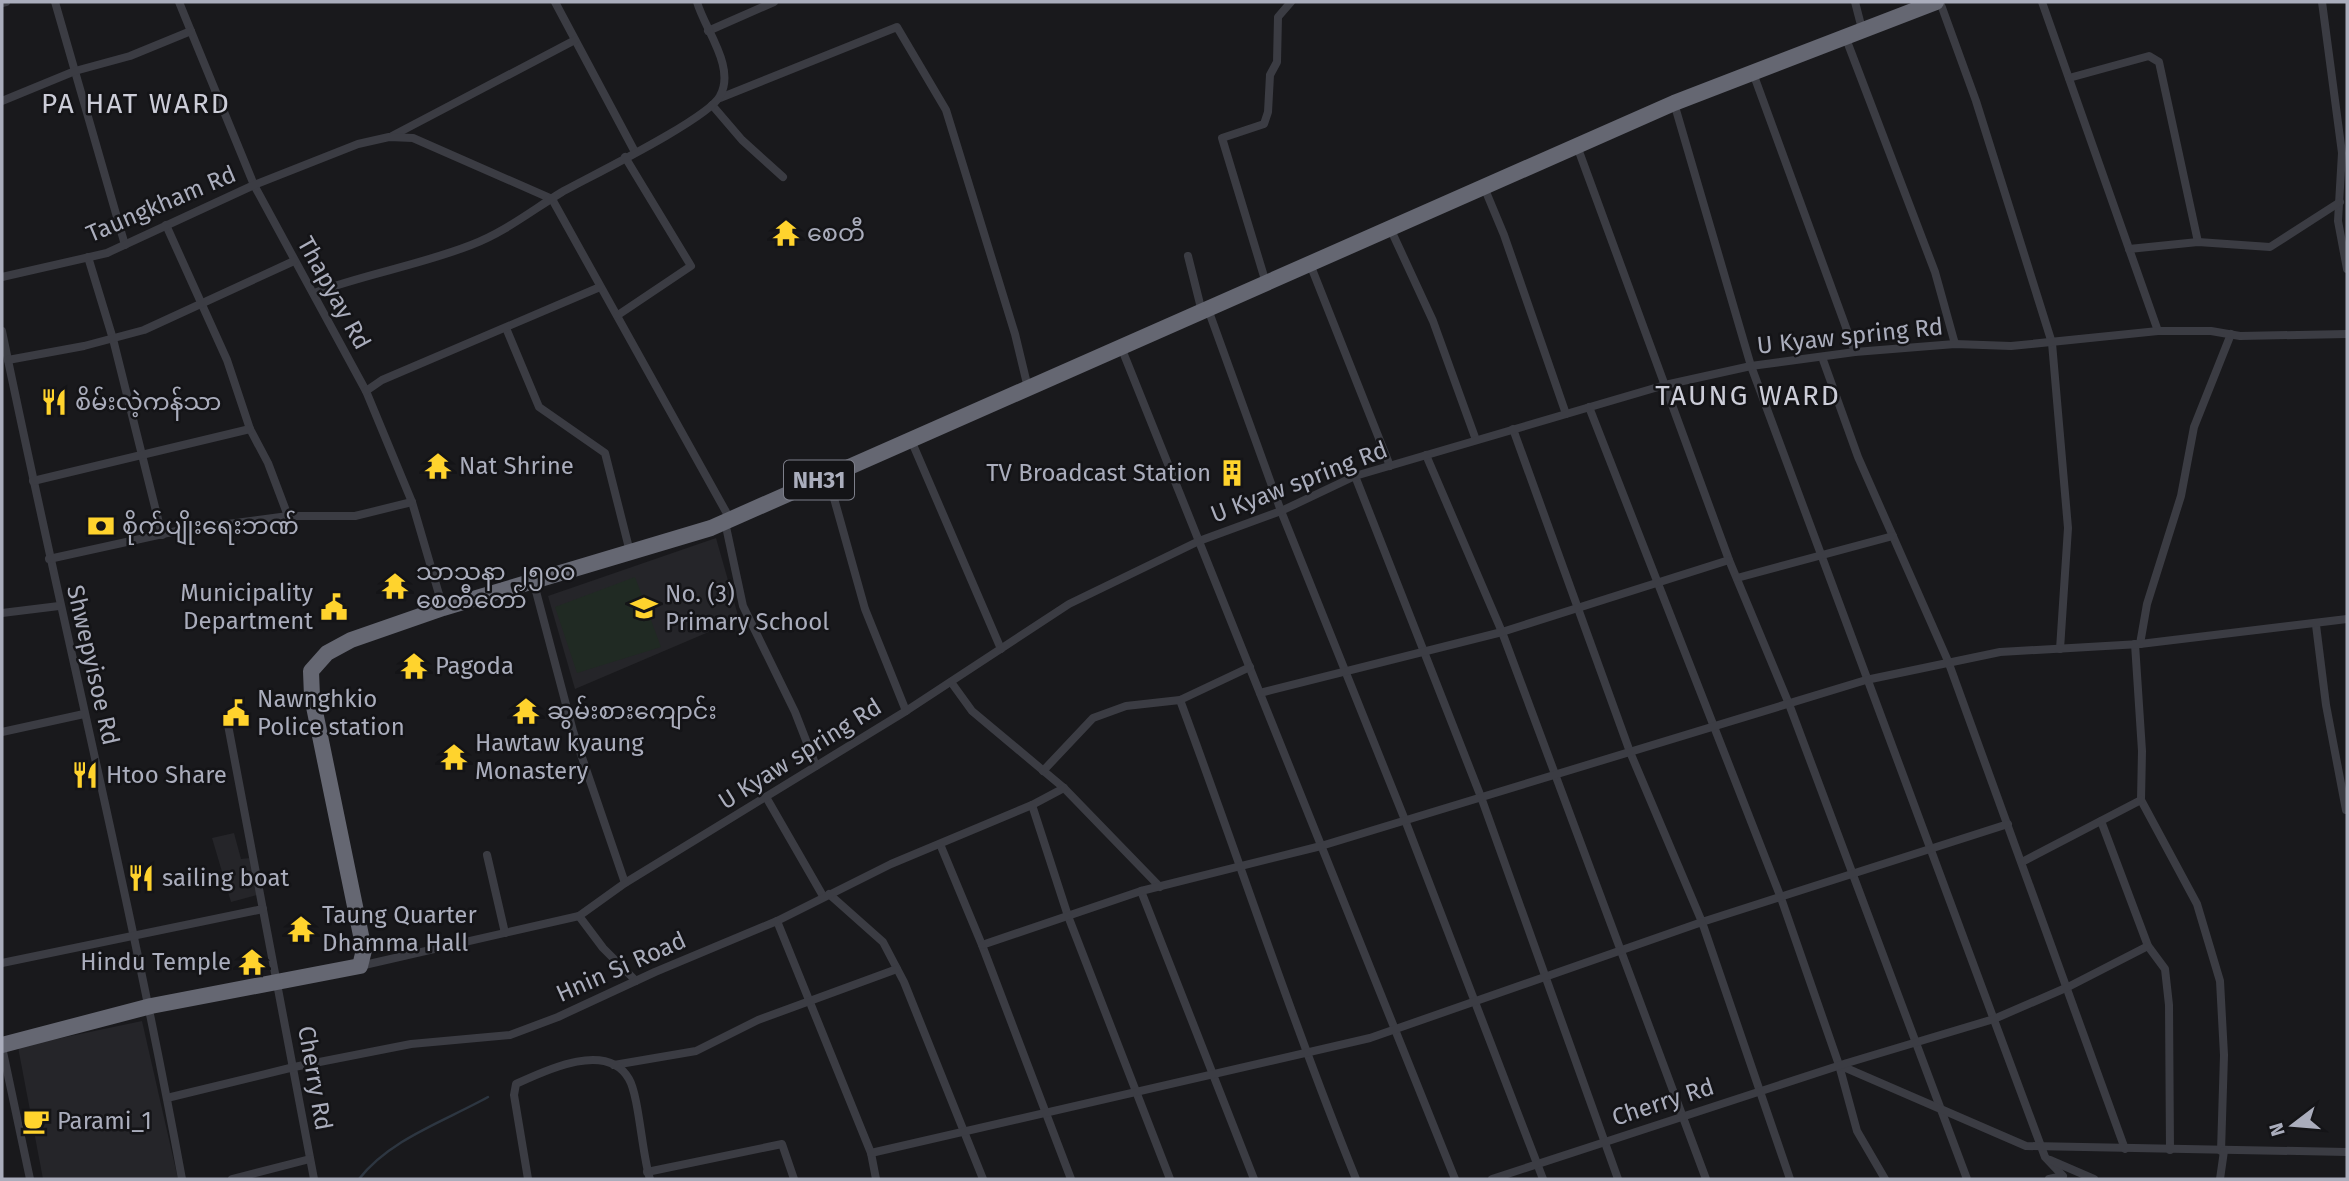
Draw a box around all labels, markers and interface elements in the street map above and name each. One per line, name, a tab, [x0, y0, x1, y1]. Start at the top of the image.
district label: PA HAT WARD	[41, 87, 231, 120]
street label: Taungkham Rd	[82, 160, 240, 248]
place label: စေတီ	[807, 217, 865, 247]
temple icon: စေတီ	[771, 218, 801, 248]
street label: Thapyay Rd	[292, 232, 376, 354]
street label: U Kyaw spring Rd	[1756, 312, 1944, 360]
district label: TAUNG WARD	[1655, 379, 1841, 412]
place label: စိမ်းလဲ့ကန်သာ	[75, 386, 221, 421]
restaurant icon: စိမ်းလဲ့ကန်သာ	[39, 387, 69, 417]
street label: U Kyaw spring Rd	[1207, 435, 1391, 529]
temple icon: Nat Shrine	[423, 451, 453, 481]
place label: Nat Shrine	[459, 452, 574, 480]
building icon: TV Broadcast Station	[1217, 458, 1247, 488]
place label: TV Broadcast Station	[986, 459, 1211, 487]
road number: NH31	[784, 460, 854, 500]
place label: စိုက်ပျိုးရေးဘဏ်	[122, 510, 299, 545]
bank icon: စိုက်ပျိုးရေးဘဏ်	[86, 511, 116, 541]
place label: သာသနာ ၂၅၀၀ စေတီတော်	[416, 558, 576, 614]
temple icon: သာသနာ ၂၅၀၀ စေတီတော်	[380, 571, 410, 601]
place label: Municipality Department	[180, 579, 313, 635]
place label: No. (3) Primary School	[665, 580, 829, 636]
street label: Shwepyisoe Rd	[61, 582, 125, 748]
public building icon: Municipality Department	[319, 592, 349, 622]
school or university icon: No. (3) Primary School	[629, 593, 659, 623]
temple icon: Pagoda	[399, 651, 429, 681]
place label: Pagoda	[435, 652, 514, 680]
place label: Nawnghkio Police station	[257, 685, 405, 741]
street label: U Kyaw spring Rd	[713, 693, 887, 815]
place label: ဆွမ်းစားကျောင်း	[547, 695, 717, 730]
temple icon: ဆွမ်းစားကျောင်း	[511, 696, 541, 726]
public building icon: Nawnghkio Police station	[221, 698, 251, 728]
place label: Hawtaw kyaung Monastery	[475, 729, 644, 785]
temple icon: Hawtaw kyaung Monastery	[439, 742, 469, 772]
restaurant icon: Htoo Share	[70, 760, 100, 790]
place label: Htoo Share	[106, 761, 227, 789]
restaurant icon: sailing boat	[126, 863, 156, 893]
place label: sailing boat	[162, 864, 290, 892]
place label: Taung Quarter Dhamma Hall	[322, 901, 477, 957]
temple icon: Taung Quarter Dhamma Hall	[286, 914, 316, 944]
street label: Hnin Si Road	[552, 926, 690, 1008]
temple icon: Hindu Temple	[237, 947, 267, 977]
place label: Hindu Temple	[80, 948, 231, 976]
street label: Cherry Rd	[292, 1024, 338, 1132]
street label: Cherry Rd	[1608, 1072, 1718, 1132]
north arrow	[2258, 1090, 2328, 1160]
cafe icon: Parami_1	[21, 1106, 51, 1136]
place label: Parami_1	[57, 1107, 152, 1135]
text: N	[2264, 1120, 2290, 1139]

